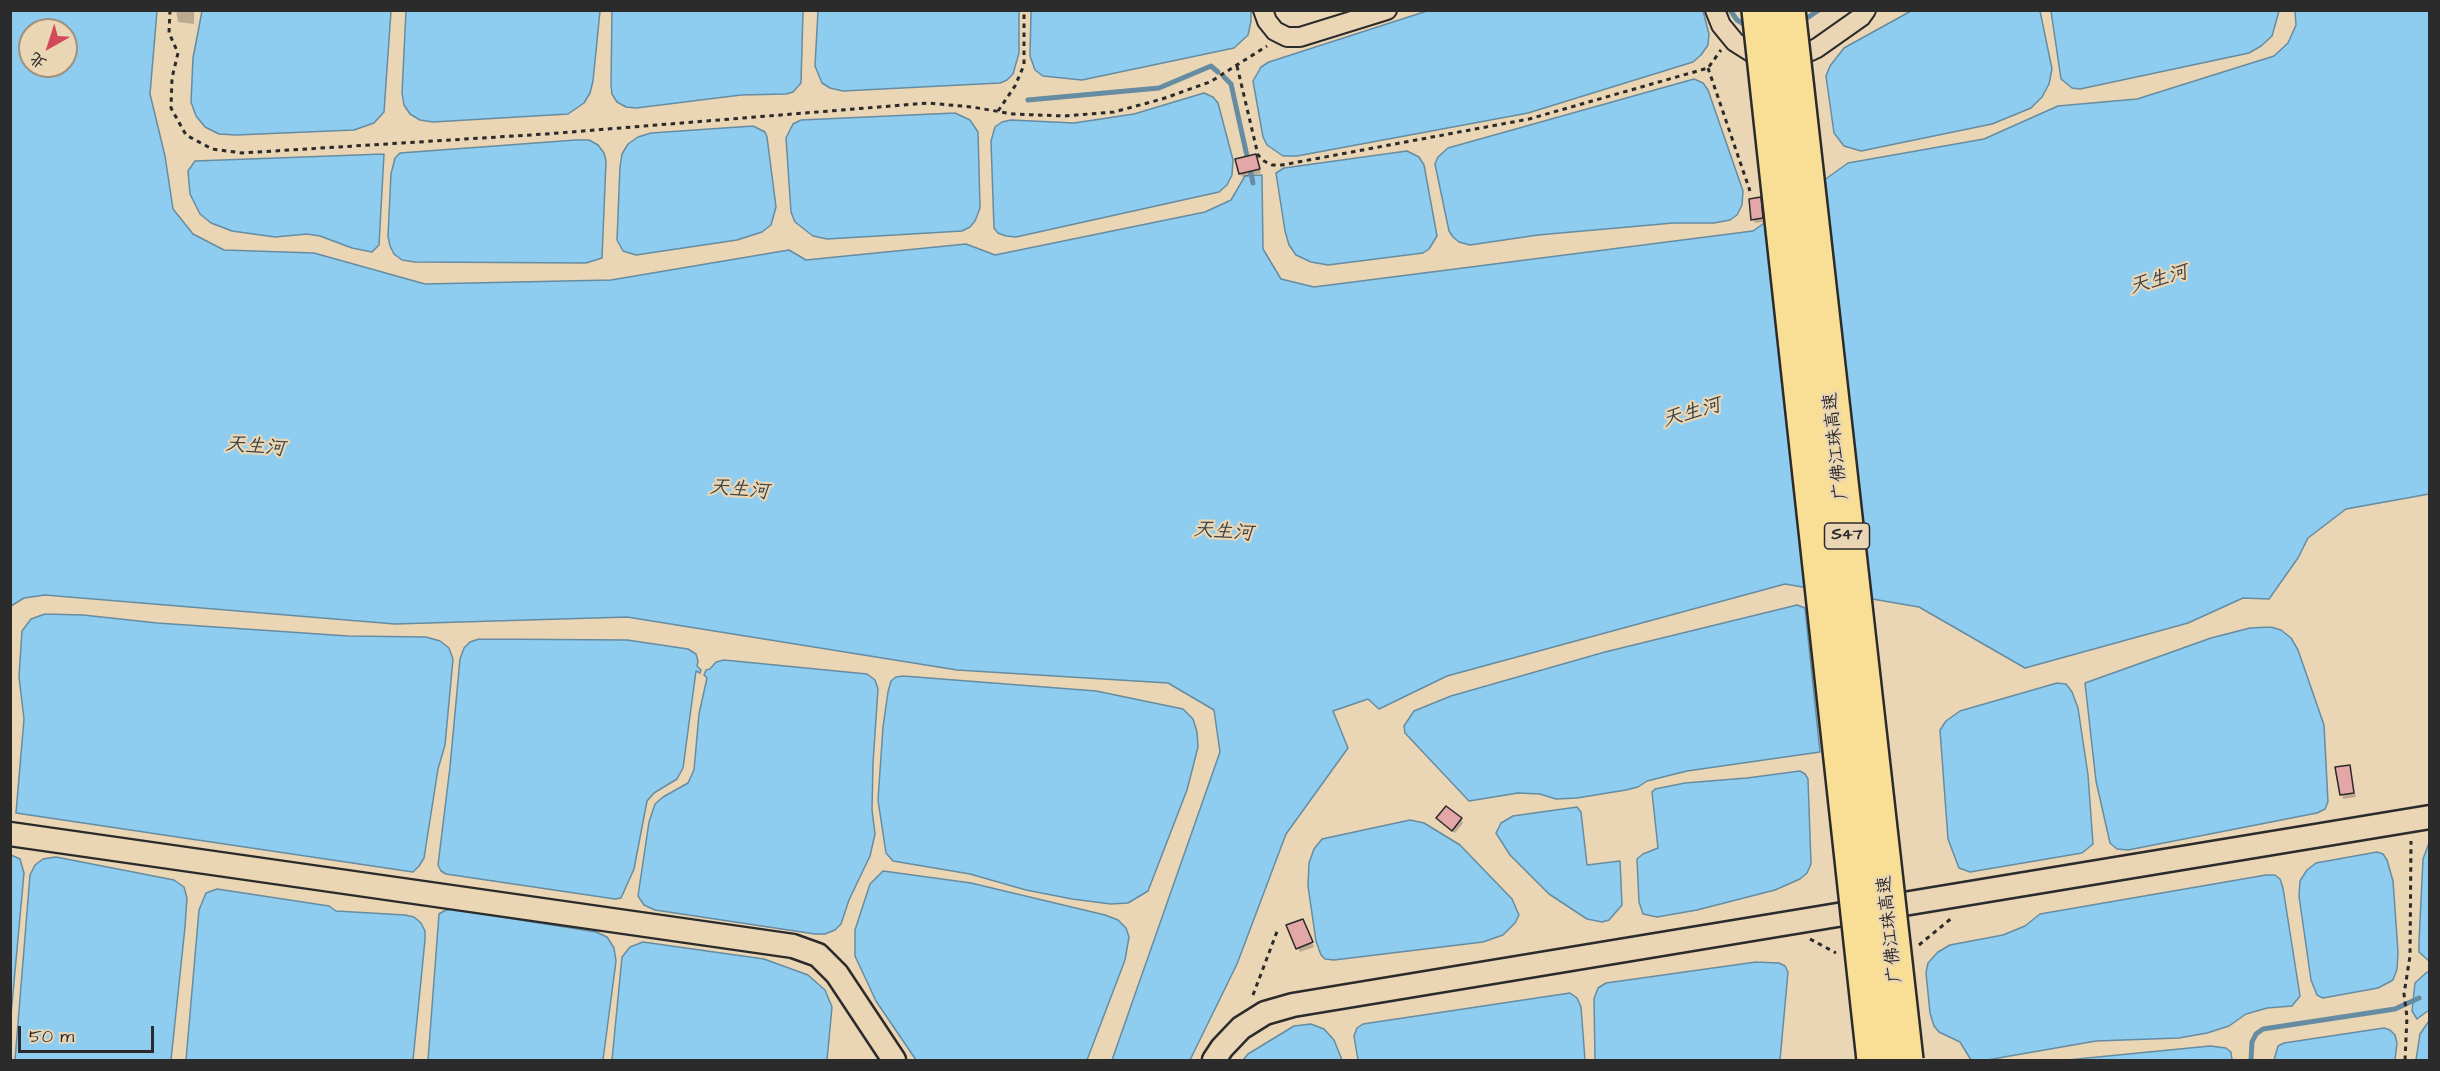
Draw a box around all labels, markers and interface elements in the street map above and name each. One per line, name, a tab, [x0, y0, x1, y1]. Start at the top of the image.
north arrow	[18, 18, 78, 78]
text: 北	[25, 47, 51, 74]
water label: 天生河	[2127, 261, 2191, 301]
street label: 广佛江珠高速	[1821, 391, 1853, 501]
water label: 天生河	[1660, 394, 1724, 434]
water label: 天生河	[224, 433, 286, 463]
water label: 天生河	[708, 476, 770, 506]
water label: 天生河	[1192, 519, 1254, 547]
road number: S47	[1824, 523, 1870, 549]
street label: 广佛江珠高速	[1875, 874, 1907, 984]
scale bar	[21, 1014, 158, 1052]
text: 50 m	[29, 1024, 74, 1049]

